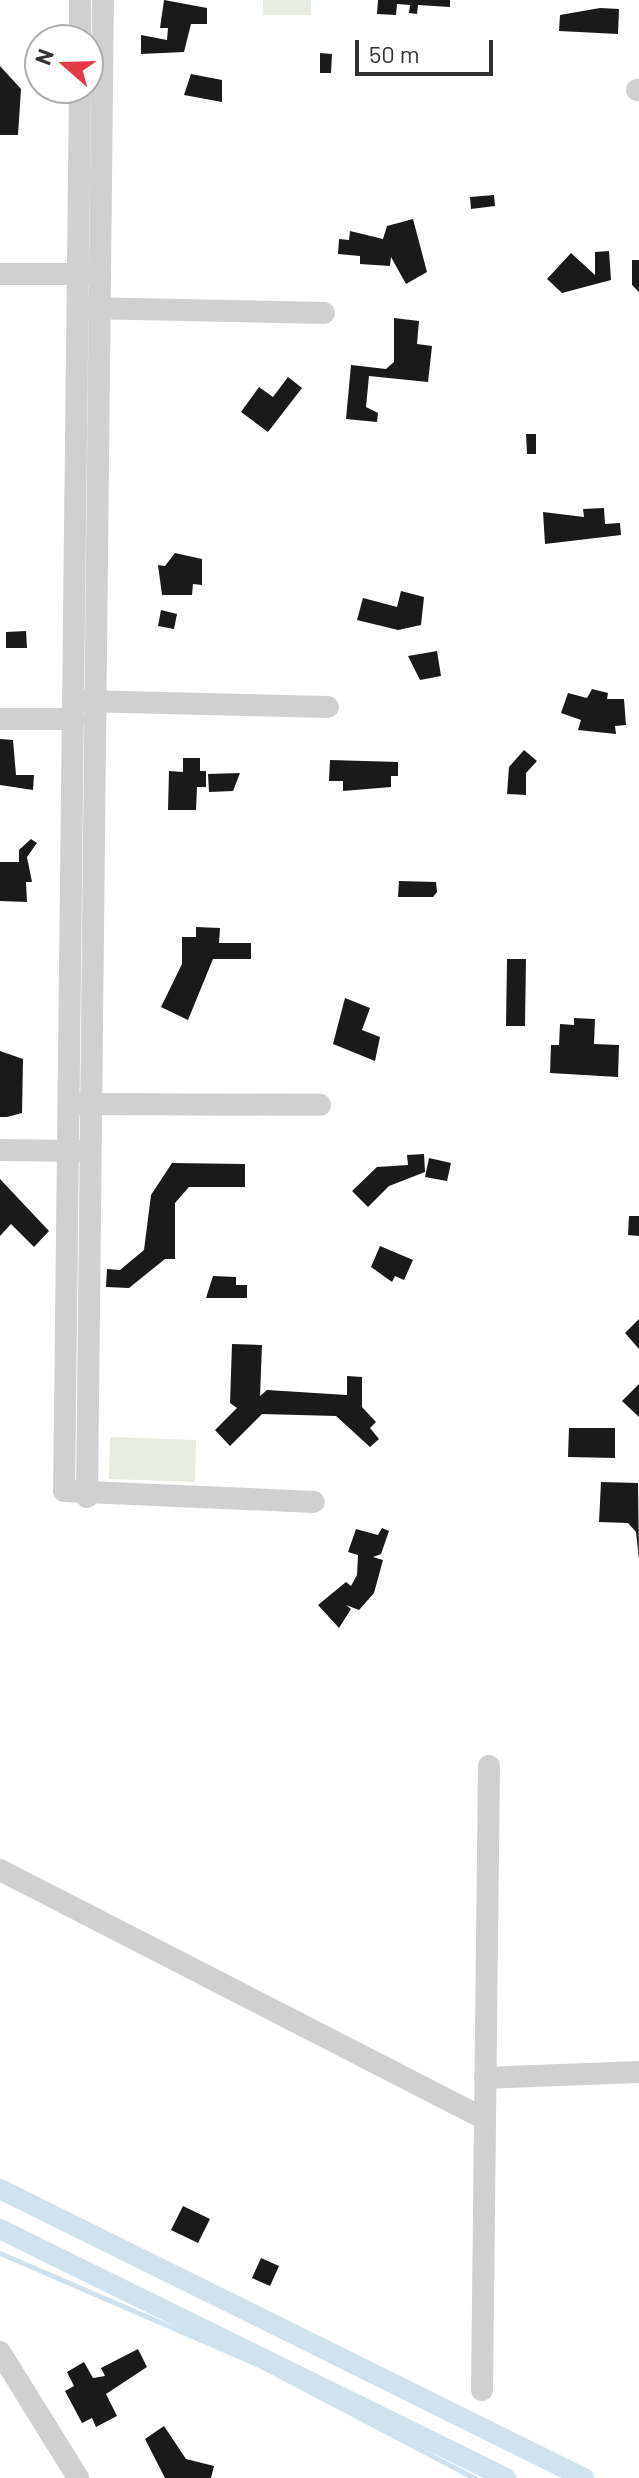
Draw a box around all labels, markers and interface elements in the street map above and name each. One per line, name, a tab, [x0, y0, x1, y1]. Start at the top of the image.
north arrow	[24, 24, 104, 104]
scale bar	[359, 24, 497, 74]
text: 50 m	[369, 39, 420, 68]
text: N	[29, 45, 58, 68]

